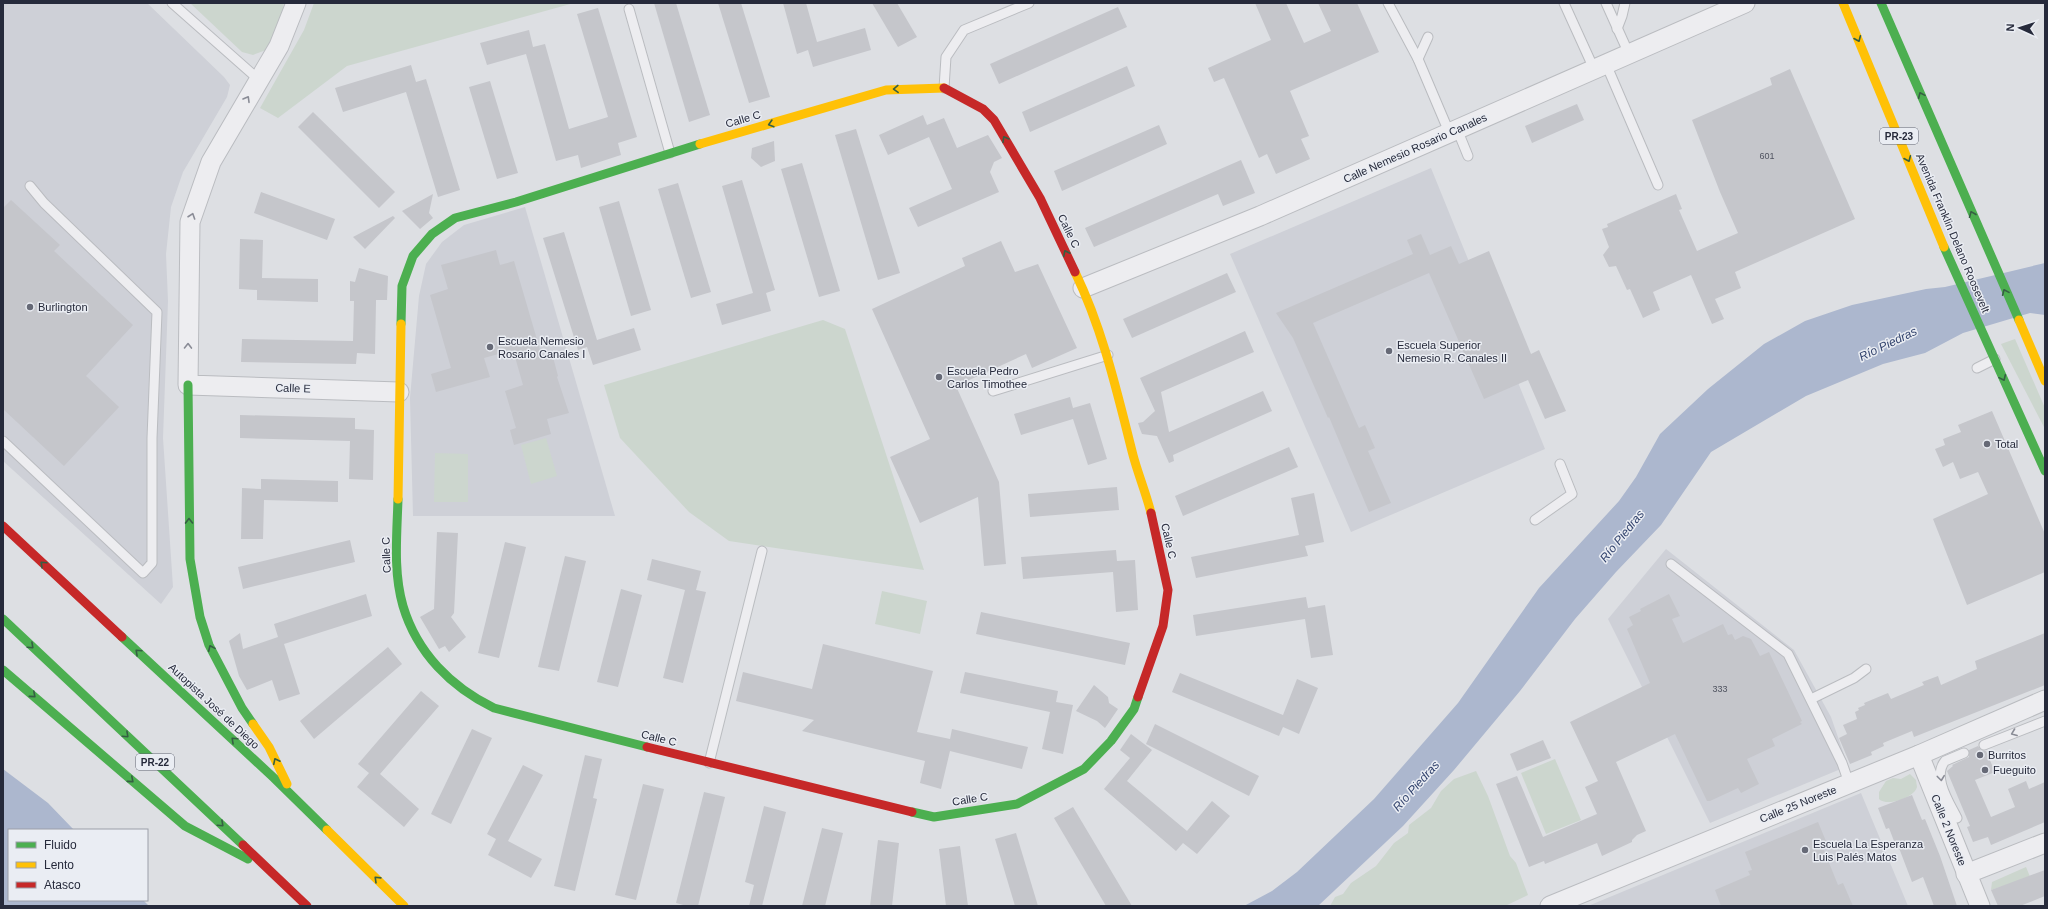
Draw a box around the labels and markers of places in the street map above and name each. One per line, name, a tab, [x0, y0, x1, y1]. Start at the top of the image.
place label: Burlington	[38, 301, 88, 313]
marker: Burlington	[25, 302, 35, 312]
place label: Escuela Nemesio Rosario Canales I	[498, 335, 585, 360]
place label: Escuela Superior Nemesio R. Canales II	[1397, 339, 1507, 364]
marker: Escuela Nemesio Rosario Canales I	[485, 342, 495, 352]
marker: Escuela Superior Nemesio R. Canales II	[1384, 346, 1394, 356]
place label: Escuela Pedro Carlos Timothee	[947, 365, 1027, 390]
marker: Escuela Pedro Carlos Timothee	[934, 372, 944, 382]
place label: Total	[1995, 438, 2018, 450]
marker: Total	[1982, 439, 1992, 449]
place label: Burritos	[1988, 749, 2026, 761]
marker: Burritos	[1975, 750, 1985, 760]
place label: Fueguito	[1993, 764, 2036, 776]
marker: Fueguito	[1980, 765, 1990, 775]
place label: Escuela La Esperanza Luis Palés Matos	[1813, 838, 1924, 863]
marker: Escuela La Esperanza Luis Palés Matos	[1800, 845, 1810, 855]

